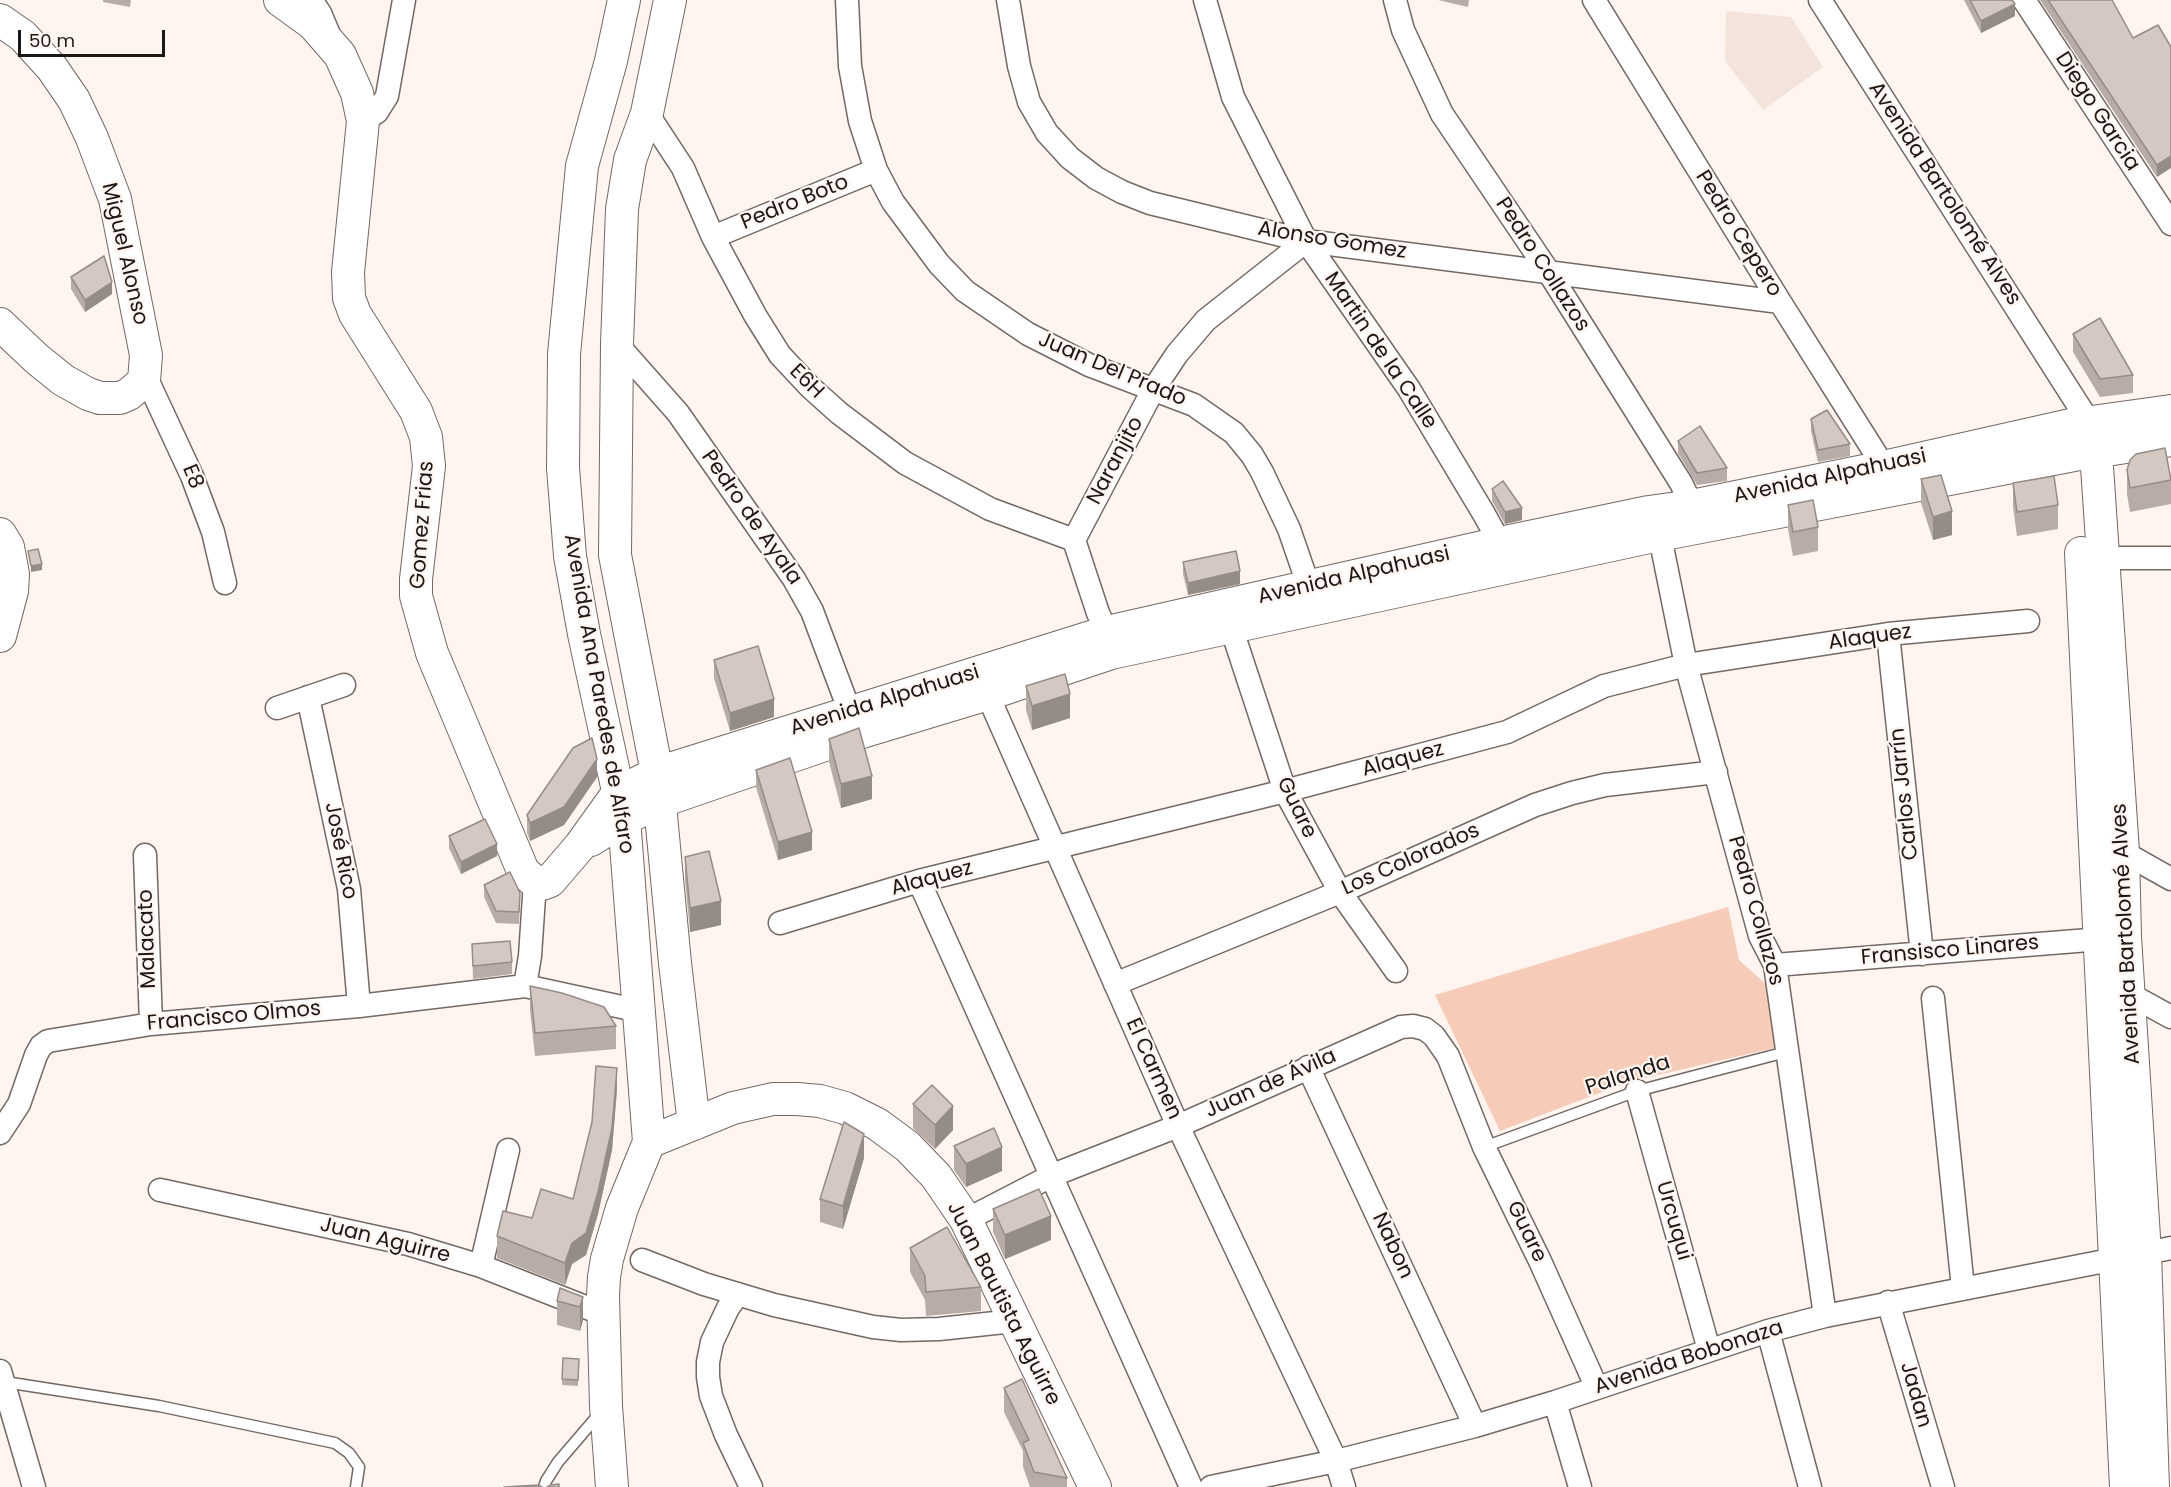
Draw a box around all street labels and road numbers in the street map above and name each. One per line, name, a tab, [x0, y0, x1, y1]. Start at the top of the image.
street label: Diego Garcia	[2049, 48, 2145, 176]
street label: Avenida Bartolomé Alves	[1862, 77, 2026, 311]
street label: Pedro Cepero	[1689, 166, 1787, 302]
street label: Pedro Boto	[738, 170, 852, 236]
street label: Miguel Alonso	[95, 180, 153, 328]
street label: Pedro Collazos	[1489, 193, 1595, 337]
street label: Alonso Gomez	[1256, 217, 1408, 265]
street label: Martin de la Calle	[1318, 268, 1442, 434]
street label: Juan Del Prado	[1034, 327, 1190, 413]
street label: E6H	[783, 359, 829, 405]
street label: Naranjito	[1082, 413, 1150, 509]
street label: Avenida Alpahuasi	[1731, 444, 1929, 510]
street label: Pedro de Ayala	[695, 446, 807, 590]
street label: Gomez Frias	[406, 460, 440, 590]
street label: E8	[176, 461, 208, 493]
street label: Avenida Ana Paredes de Alfaro	[557, 532, 639, 856]
street label: Avenida Alpahuasi	[1255, 542, 1453, 610]
street label: Alaquez	[1827, 620, 1913, 656]
street label: Avenida Alpahuasi	[787, 660, 983, 742]
street label: Carlos Jarrín	[1886, 727, 1924, 861]
street label: Alaquez	[1359, 737, 1447, 783]
street label: Guare	[1270, 773, 1322, 843]
street label: José Rico	[318, 800, 362, 902]
street label: Avenida Bartolomé Alves	[2108, 803, 2146, 1065]
street label: Los Colorados	[1338, 818, 1484, 902]
street label: Pedro Collazos	[1722, 833, 1788, 989]
street label: Alaquez	[888, 856, 976, 902]
street label: Malacato	[134, 889, 162, 989]
street label: Fransisco Linares	[1860, 931, 2040, 971]
street label: Francisco Olmos	[146, 997, 322, 1037]
street label: El Carmen	[1120, 1015, 1186, 1123]
street label: Juan de Ávila	[1201, 1044, 1341, 1124]
street label: Palanda	[1582, 1050, 1674, 1102]
street label: Urcuqui	[1650, 1179, 1696, 1263]
street label: Guare	[1500, 1197, 1552, 1267]
street label: Juan Bautista Aguirre	[941, 1198, 1065, 1410]
street label: Nabon	[1366, 1209, 1418, 1283]
street label: Juan Aguirre	[317, 1213, 453, 1269]
street label: Avenida Bobonaza	[1591, 1316, 1787, 1400]
street label: Jadan	[1894, 1359, 1936, 1431]

